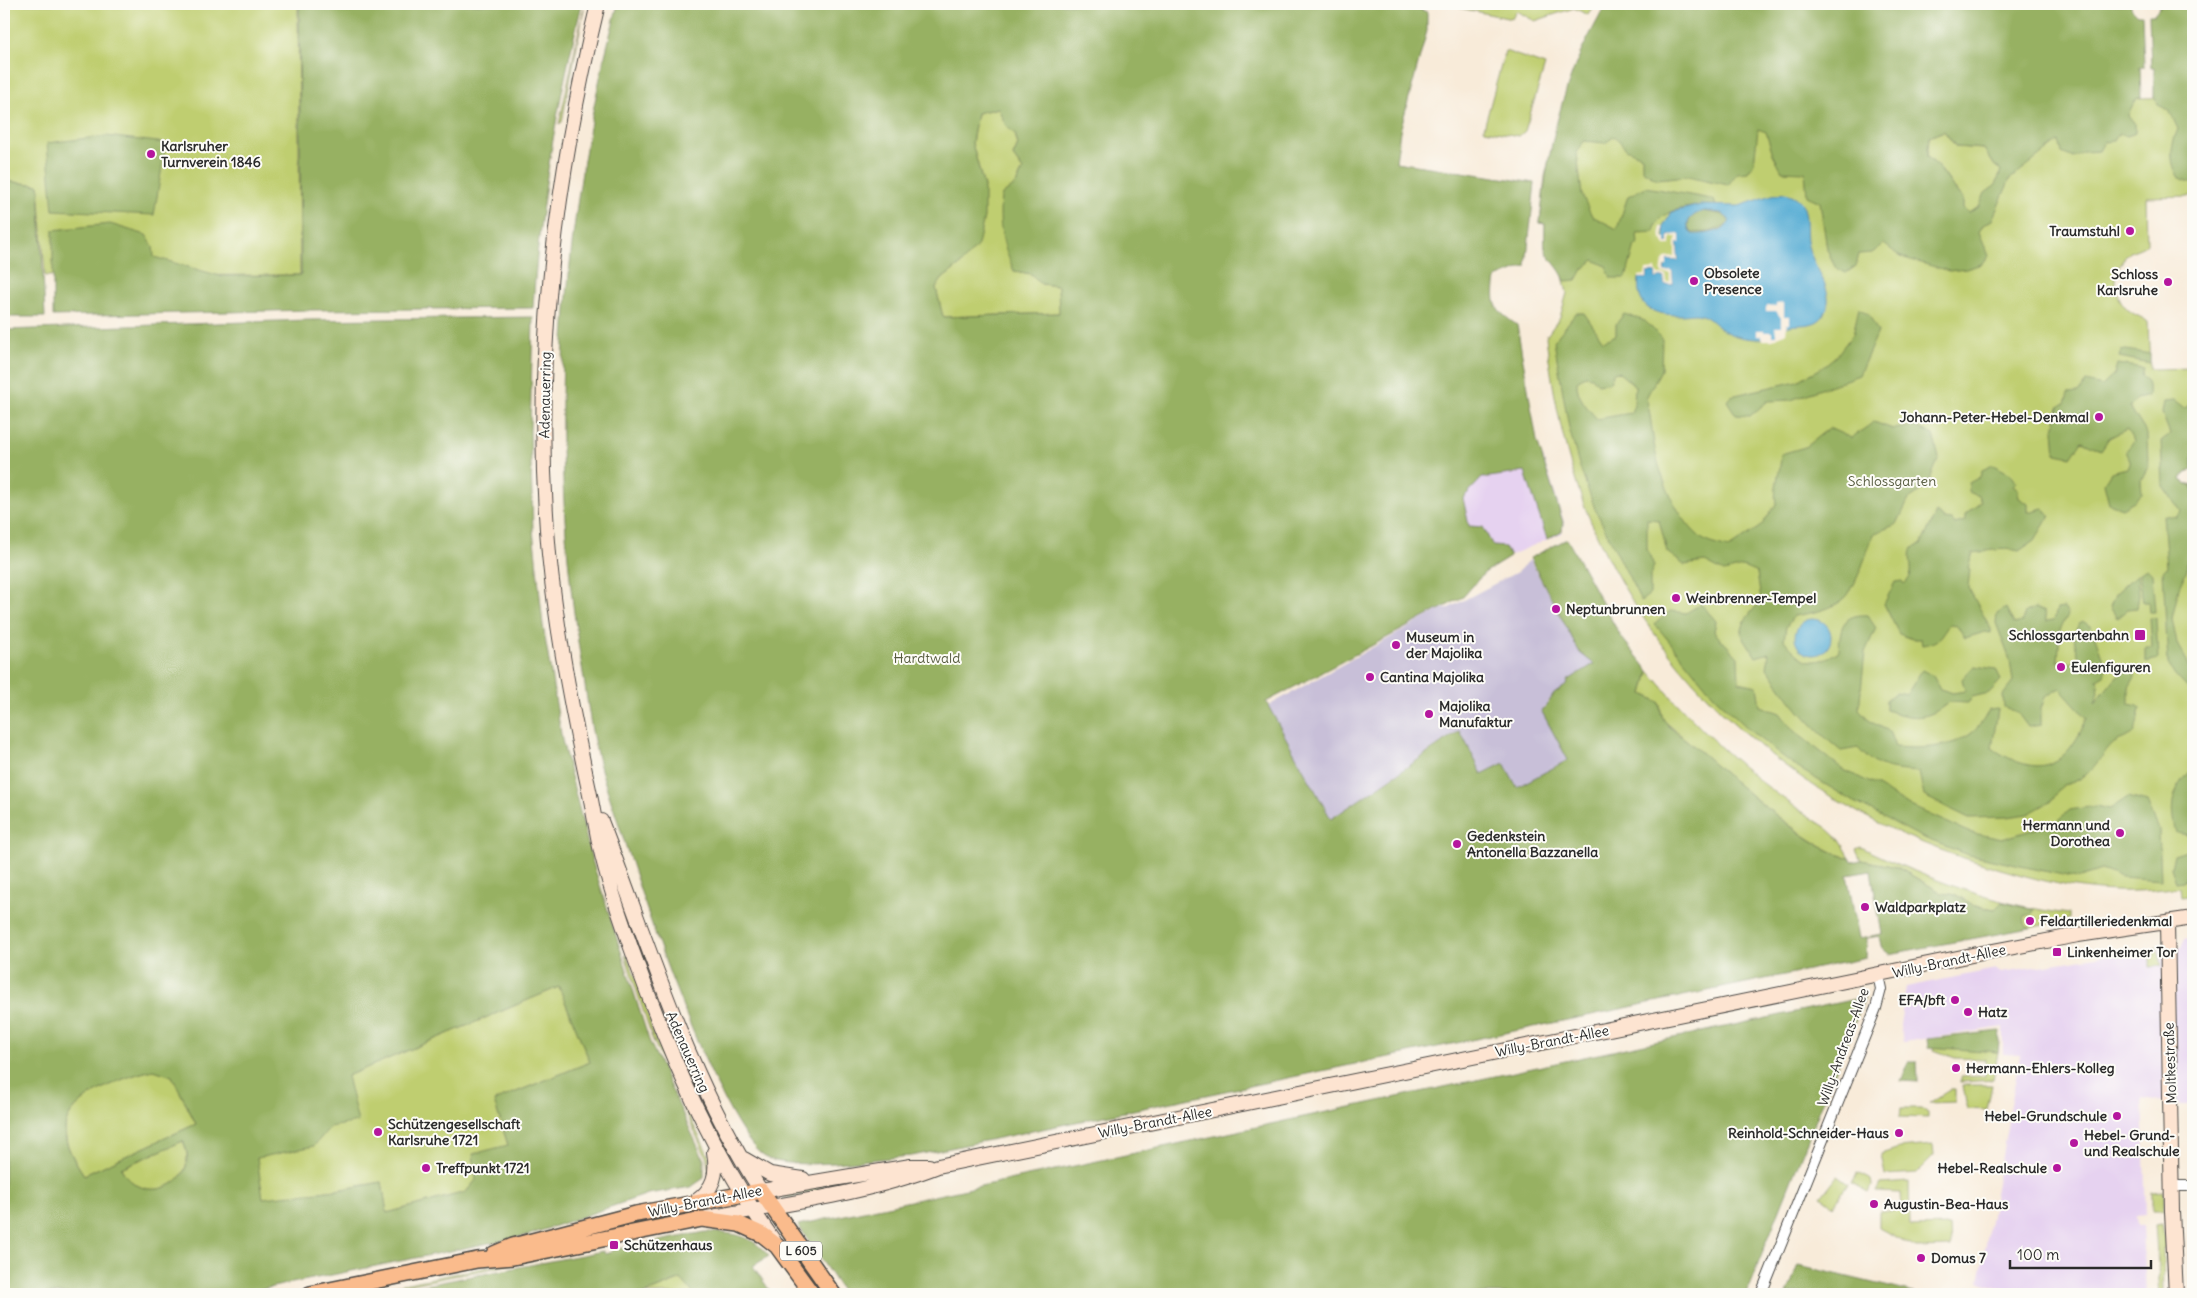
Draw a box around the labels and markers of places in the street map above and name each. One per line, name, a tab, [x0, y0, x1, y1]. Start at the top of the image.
place label: Karlsruher Turnverein 1846	[161, 137, 261, 171]
marker: Karlsruher Turnverein 1846	[145, 148, 157, 160]
place label: Traumstuhl	[2049, 222, 2120, 240]
marker: Traumstuhl	[2124, 225, 2136, 237]
place label: Obsolete Presence	[1704, 264, 1762, 298]
place label: Schloss Karlsruhe	[2097, 265, 2159, 299]
marker: Obsolete Presence	[1688, 275, 1700, 287]
marker: Schloss Karlsruhe	[2162, 276, 2174, 288]
place label: Johann-Peter-Hebel-Denkmal	[1899, 408, 2089, 426]
marker: Johann-Peter-Hebel-Denkmal	[2093, 411, 2105, 423]
place label: Weinbrenner-Tempel	[1686, 589, 1816, 607]
marker: Weinbrenner-Tempel	[1670, 592, 1682, 604]
place label: Neptunbrunnen	[1566, 600, 1665, 618]
marker: Neptunbrunnen	[1550, 603, 1562, 615]
place label: Schlossgartenbahn	[2009, 626, 2129, 644]
place label: Museum in der Majolika	[1406, 628, 1482, 662]
marker: Schlossgartenbahn	[2133, 628, 2147, 642]
marker: Museum in der Majolika	[1390, 639, 1402, 651]
place label: Eulenfiguren	[2071, 658, 2151, 676]
marker: Eulenfiguren	[2055, 661, 2067, 673]
place label: Cantina Majolika	[1380, 668, 1484, 686]
marker: Cantina Majolika	[1364, 671, 1376, 683]
place label: Majolika Manufaktur	[1439, 697, 1513, 731]
marker: Majolika Manufaktur	[1423, 708, 1435, 720]
place label: Hermann und Dorothea	[2022, 816, 2111, 850]
place label: Gedenkstein Antonella Bazzanella	[1467, 827, 1598, 861]
marker: Hermann und Dorothea	[2114, 827, 2126, 839]
marker: Gedenkstein Antonella Bazzanella	[1451, 838, 1463, 850]
place label: Waldparkplatz	[1875, 898, 1966, 916]
marker: Waldparkplatz	[1859, 901, 1871, 913]
place label: Feldartilleriedenkmal	[2040, 912, 2172, 930]
marker: Feldartilleriedenkmal	[2024, 915, 2036, 927]
place label: Linkenheimer Tor	[2067, 943, 2176, 961]
marker: Linkenheimer Tor	[2051, 946, 2063, 958]
place label: EFA/bft	[1898, 991, 1945, 1009]
marker: EFA/bft	[1949, 994, 1961, 1006]
place label: Hatz	[1978, 1003, 2008, 1021]
marker: Hatz	[1962, 1006, 1974, 1018]
place label: Hermann-Ehlers-Kolleg	[1966, 1059, 2115, 1077]
marker: Hermann-Ehlers-Kolleg	[1950, 1062, 1962, 1074]
place label: Hebel-Grundschule	[1984, 1107, 2107, 1125]
marker: Hebel-Grundschule	[2111, 1110, 2123, 1122]
place label: Schützengesellschaft Karlsruhe 1721	[388, 1115, 521, 1149]
place label: Reinhold-Schneider-Haus	[1728, 1124, 1890, 1142]
marker: Schützengesellschaft Karlsruhe 1721	[372, 1126, 384, 1138]
place label: Hebel- Grund- und Realschule	[2084, 1126, 2180, 1160]
marker: Reinhold-Schneider-Haus	[1893, 1127, 1905, 1139]
marker: Hebel- Grund- und Realschule	[2068, 1137, 2080, 1149]
place label: Treffpunkt 1721	[436, 1159, 529, 1177]
place label: Hebel-Realschule	[1937, 1159, 2047, 1177]
marker: Treffpunkt 1721	[420, 1162, 432, 1174]
marker: Hebel-Realschule	[2051, 1162, 2063, 1174]
place label: Augustin-Bea-Haus	[1884, 1195, 2009, 1213]
marker: Augustin-Bea-Haus	[1868, 1198, 1880, 1210]
place label: Schützenhaus	[624, 1236, 713, 1254]
marker: Schützenhaus	[608, 1239, 620, 1251]
place label: Domus 7	[1931, 1249, 1986, 1267]
marker: Domus 7	[1915, 1252, 1927, 1264]

